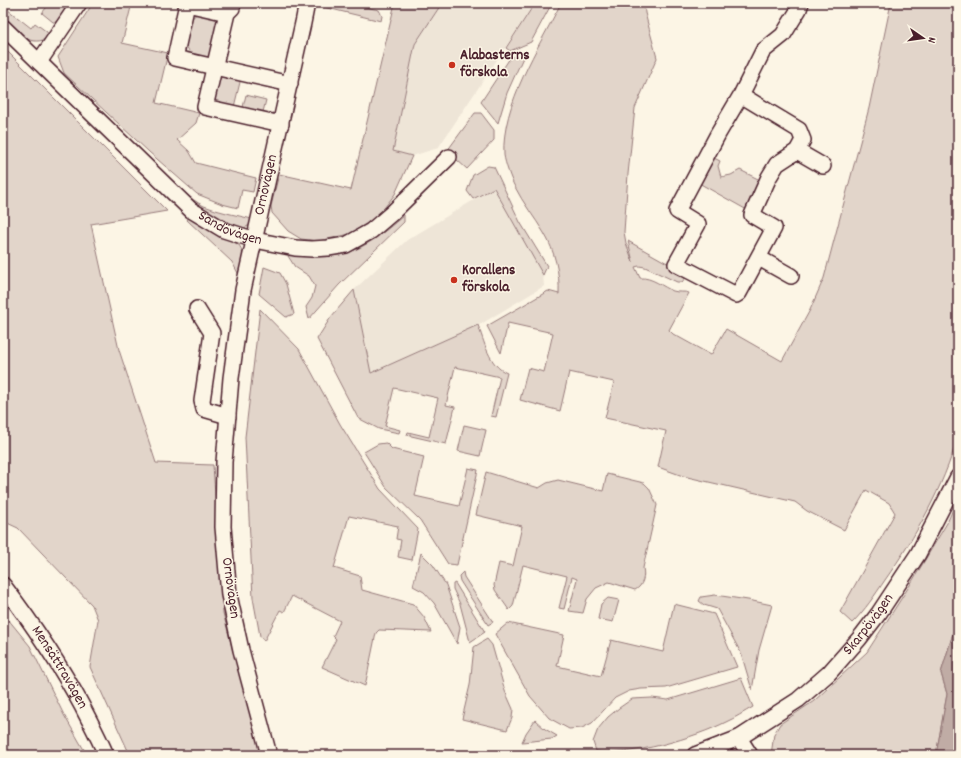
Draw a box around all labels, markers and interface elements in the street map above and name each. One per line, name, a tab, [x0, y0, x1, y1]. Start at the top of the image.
north arrow	[903, 18, 943, 58]
text: N	[922, 35, 939, 45]
place label: Alabasterns förskola	[459, 45, 530, 84]
marker: Alabasterns förskola	[447, 60, 457, 70]
street label: Ornövägen	[249, 152, 284, 217]
street label: Sandövägen	[193, 206, 264, 252]
place label: Korallens förskola	[461, 260, 515, 299]
marker: Korallens förskola	[449, 275, 459, 285]
street label: Ornövägen	[215, 556, 245, 620]
street label: Skarpövägen	[838, 589, 900, 661]
street label: Mensättravägen	[25, 622, 93, 713]

